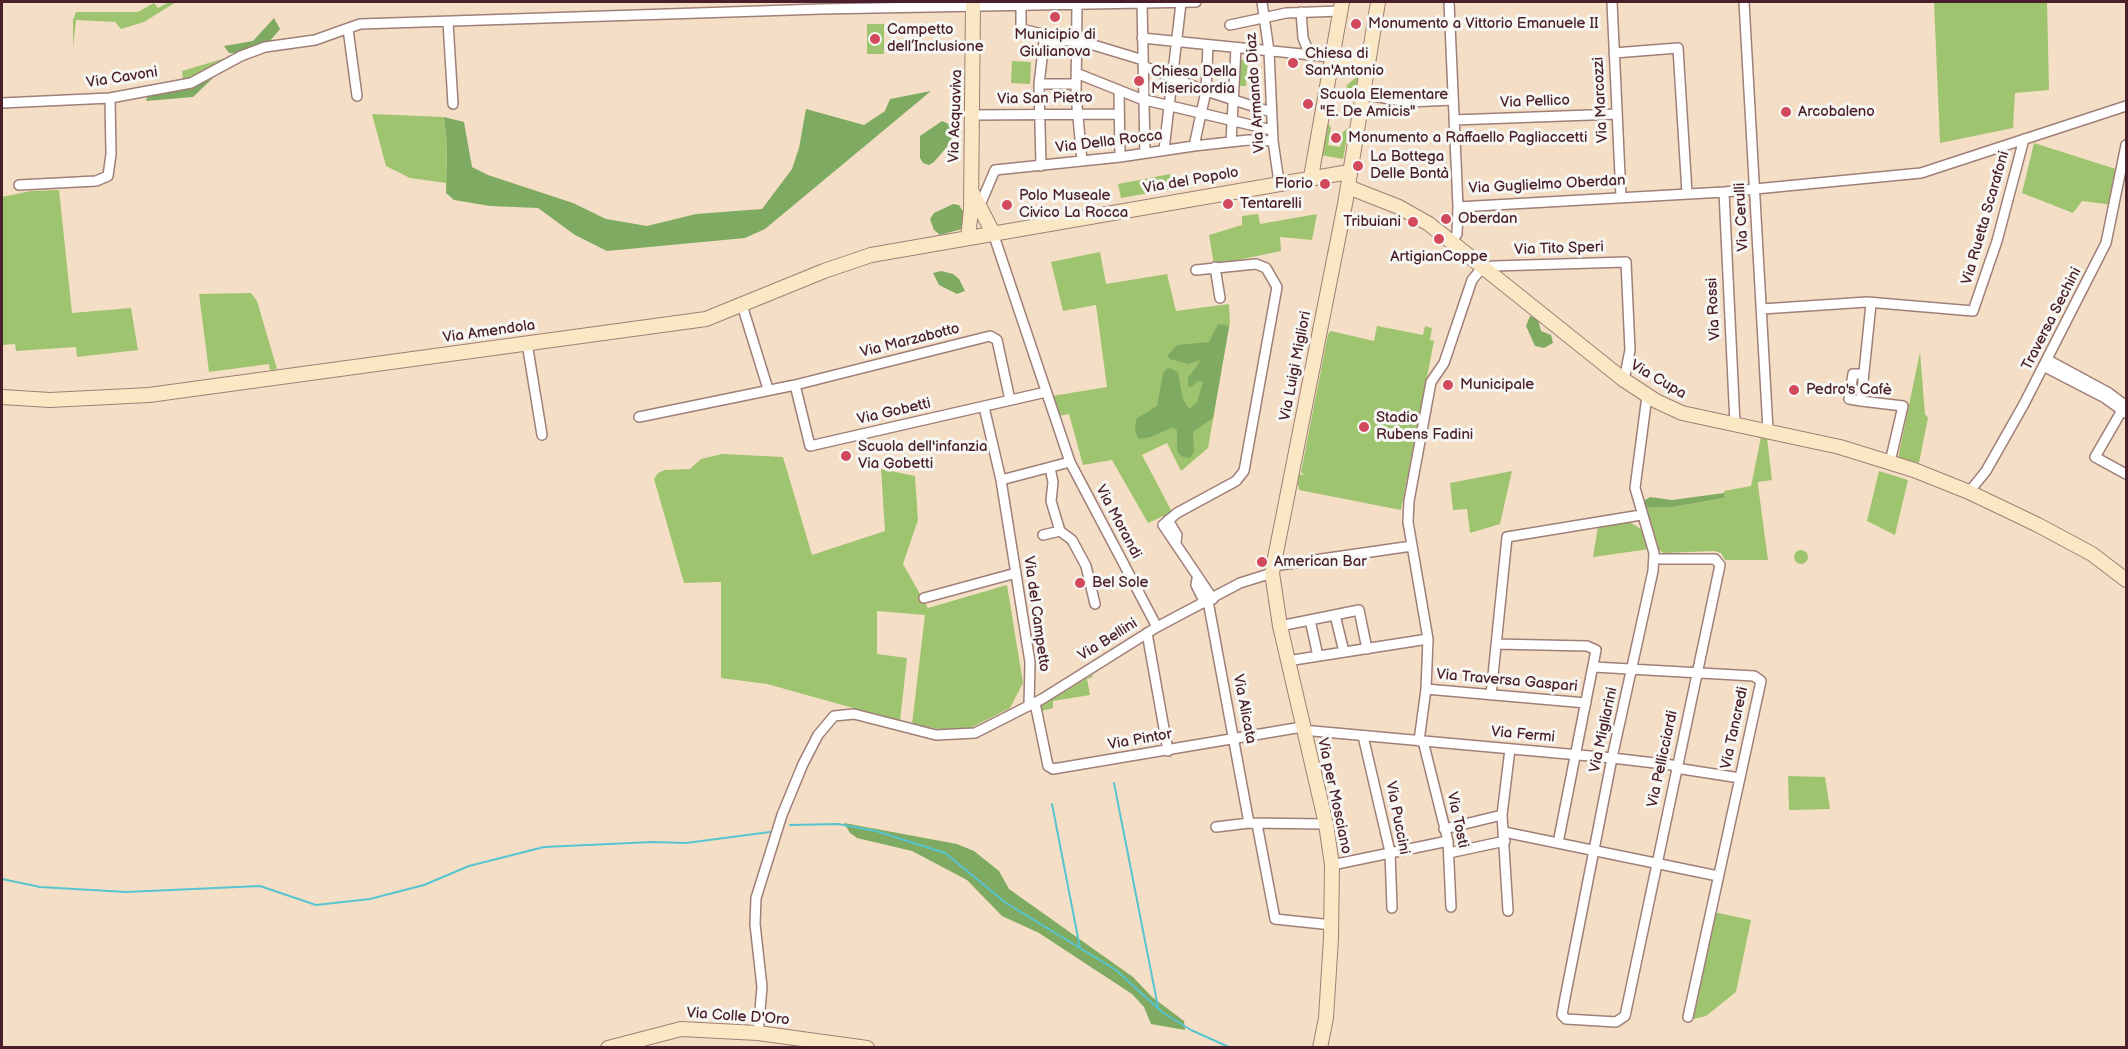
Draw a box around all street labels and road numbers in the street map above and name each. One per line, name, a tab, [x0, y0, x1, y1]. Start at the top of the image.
street label: Via Armando Diaz	[1243, 32, 1269, 154]
street label: Via Marcozzi	[1590, 57, 1612, 143]
street label: Via Cavoni	[85, 63, 159, 93]
street label: Via Acquaviva	[945, 69, 967, 163]
street label: Via San Pietro	[997, 89, 1093, 109]
street label: Via Pellico	[1500, 92, 1570, 112]
street label: Via Della Rocca	[1054, 127, 1164, 157]
street label: Via Ruetta Scarafoni	[1958, 149, 2014, 287]
street label: Via del Popolo	[1142, 164, 1240, 198]
street label: Via Guglielmo Oberdan	[1468, 172, 1626, 198]
street label: Via Cerulli	[1731, 182, 1753, 252]
street label: Via Tito Speri	[1514, 238, 1604, 260]
street label: Traversa Sechini	[2018, 265, 2086, 373]
street label: Via Rossi	[1703, 277, 1725, 341]
street label: Via Luigi Migliori	[1277, 310, 1315, 422]
street label: Via Amendola	[442, 317, 536, 347]
street label: Via Marzabotto	[858, 320, 962, 362]
street label: Via Cupa	[1627, 357, 1689, 403]
street label: Via Gobetti	[855, 395, 933, 429]
street label: Via Morandi	[1091, 482, 1145, 562]
street label: Via del Campetto	[1019, 555, 1053, 673]
street label: Via Bellini	[1075, 615, 1141, 665]
street label: Via Traversa Gaspari	[1436, 666, 1578, 696]
street label: Via Alicata	[1228, 673, 1260, 745]
street label: Via Tancredi	[1717, 685, 1753, 771]
street label: Via Migliarini	[1586, 686, 1622, 774]
street label: Via Pellicciardi	[1644, 709, 1682, 809]
street label: Via Fermi	[1490, 723, 1556, 747]
street label: Via Pintor	[1107, 726, 1173, 754]
street label: Via per Mosciano	[1313, 736, 1355, 856]
street label: Via Puccini	[1381, 780, 1413, 856]
street label: Via Tosti	[1442, 790, 1472, 850]
street label: Via Colle D'Oro	[686, 1004, 790, 1030]

